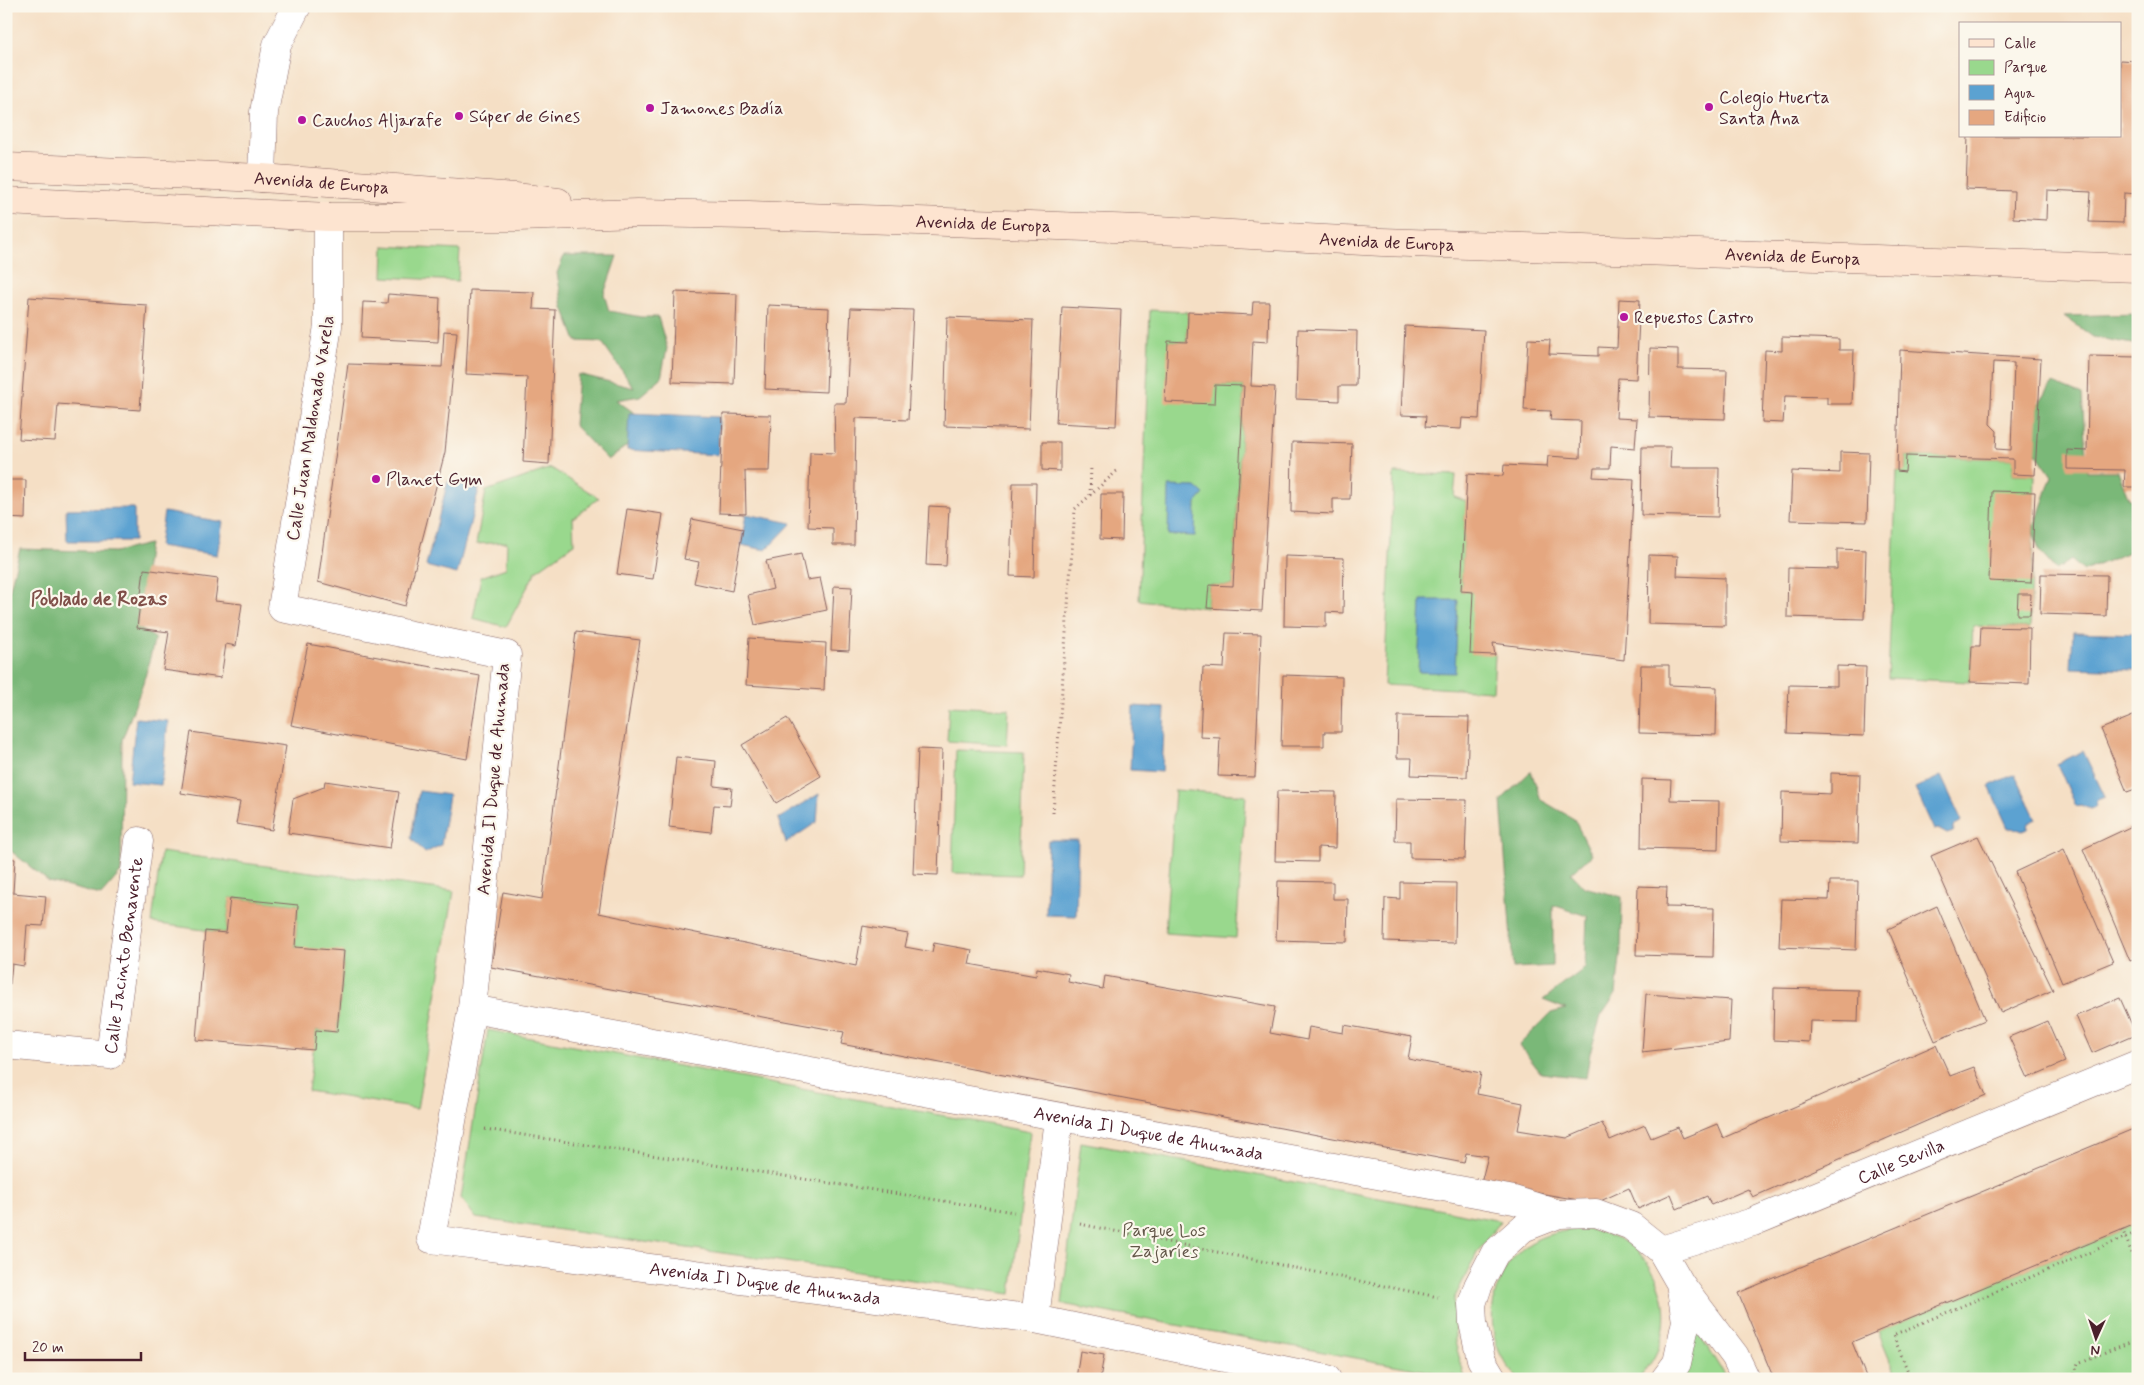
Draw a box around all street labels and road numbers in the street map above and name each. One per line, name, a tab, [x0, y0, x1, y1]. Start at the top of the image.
street label: Avenida de Europa	[253, 167, 390, 201]
street label: Avenida de Europa	[915, 210, 1052, 239]
street label: Avenida de Europa	[1318, 228, 1455, 257]
street label: Avenida de Europa	[1724, 243, 1861, 271]
street label: Calle Juan Maldonado Varela	[281, 314, 341, 543]
street label: Avenida II Duque de Ahumada	[472, 662, 516, 896]
street label: Calle Jacinto Benavente	[99, 855, 150, 1056]
street label: Avenida II Duque de Ahumada	[1032, 1101, 1265, 1167]
street label: Calle Sevilla	[1854, 1134, 1948, 1191]
street label: Avenida II Duque de Ahumada	[648, 1257, 882, 1311]

